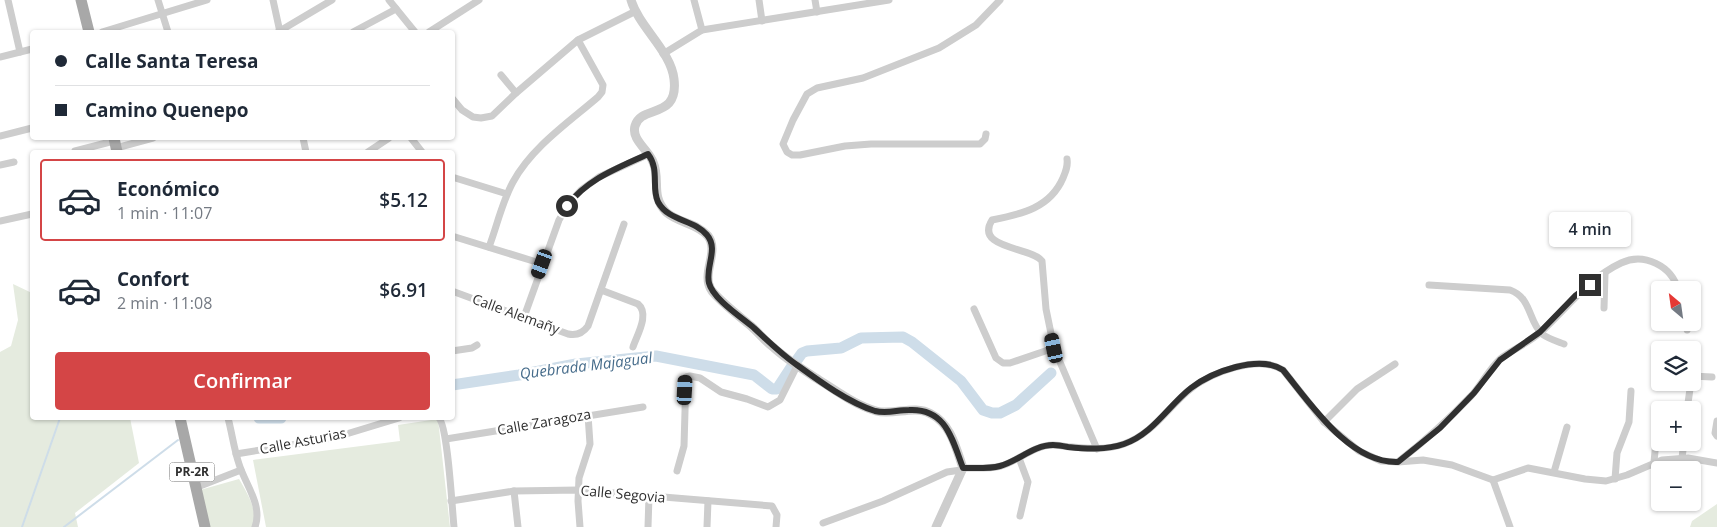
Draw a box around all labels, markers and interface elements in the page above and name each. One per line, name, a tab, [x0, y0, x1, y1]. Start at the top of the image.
text: Calle Santa Teresa	[85, 48, 258, 74]
text: Camino Quenepo	[85, 97, 249, 123]
text: Económico	[117, 176, 219, 202]
icon: car	[57, 178, 102, 223]
text: $5.12	[379, 187, 428, 213]
route start	[556, 195, 578, 217]
text: 1 min · 11:07	[117, 202, 212, 224]
callout: 4 min	[1549, 212, 1631, 248]
text: 4 min	[1568, 218, 1612, 240]
car	[529, 247, 554, 281]
text: Confort	[117, 266, 189, 292]
icon: car	[57, 268, 102, 313]
route end	[1579, 274, 1601, 296]
text: $6.91	[379, 277, 428, 303]
north arrow	[1651, 281, 1701, 331]
map controls	[1651, 281, 1701, 511]
street label: Calle Alemañy	[470, 289, 563, 338]
text: 2 min · 11:08	[117, 292, 212, 314]
car	[1043, 332, 1064, 364]
button: layers	[1651, 341, 1701, 391]
water label: Quebrada Majagual	[519, 347, 654, 383]
button: Confirmar	[55, 352, 430, 410]
car	[676, 375, 693, 405]
button: +	[1651, 401, 1701, 451]
street label: Calle Zaragoza	[496, 404, 592, 439]
street label: Calle Asturias	[258, 423, 348, 458]
button: −	[1651, 461, 1701, 511]
road number: PR-2R	[170, 462, 214, 482]
street label: Calle Segovia	[580, 480, 666, 507]

